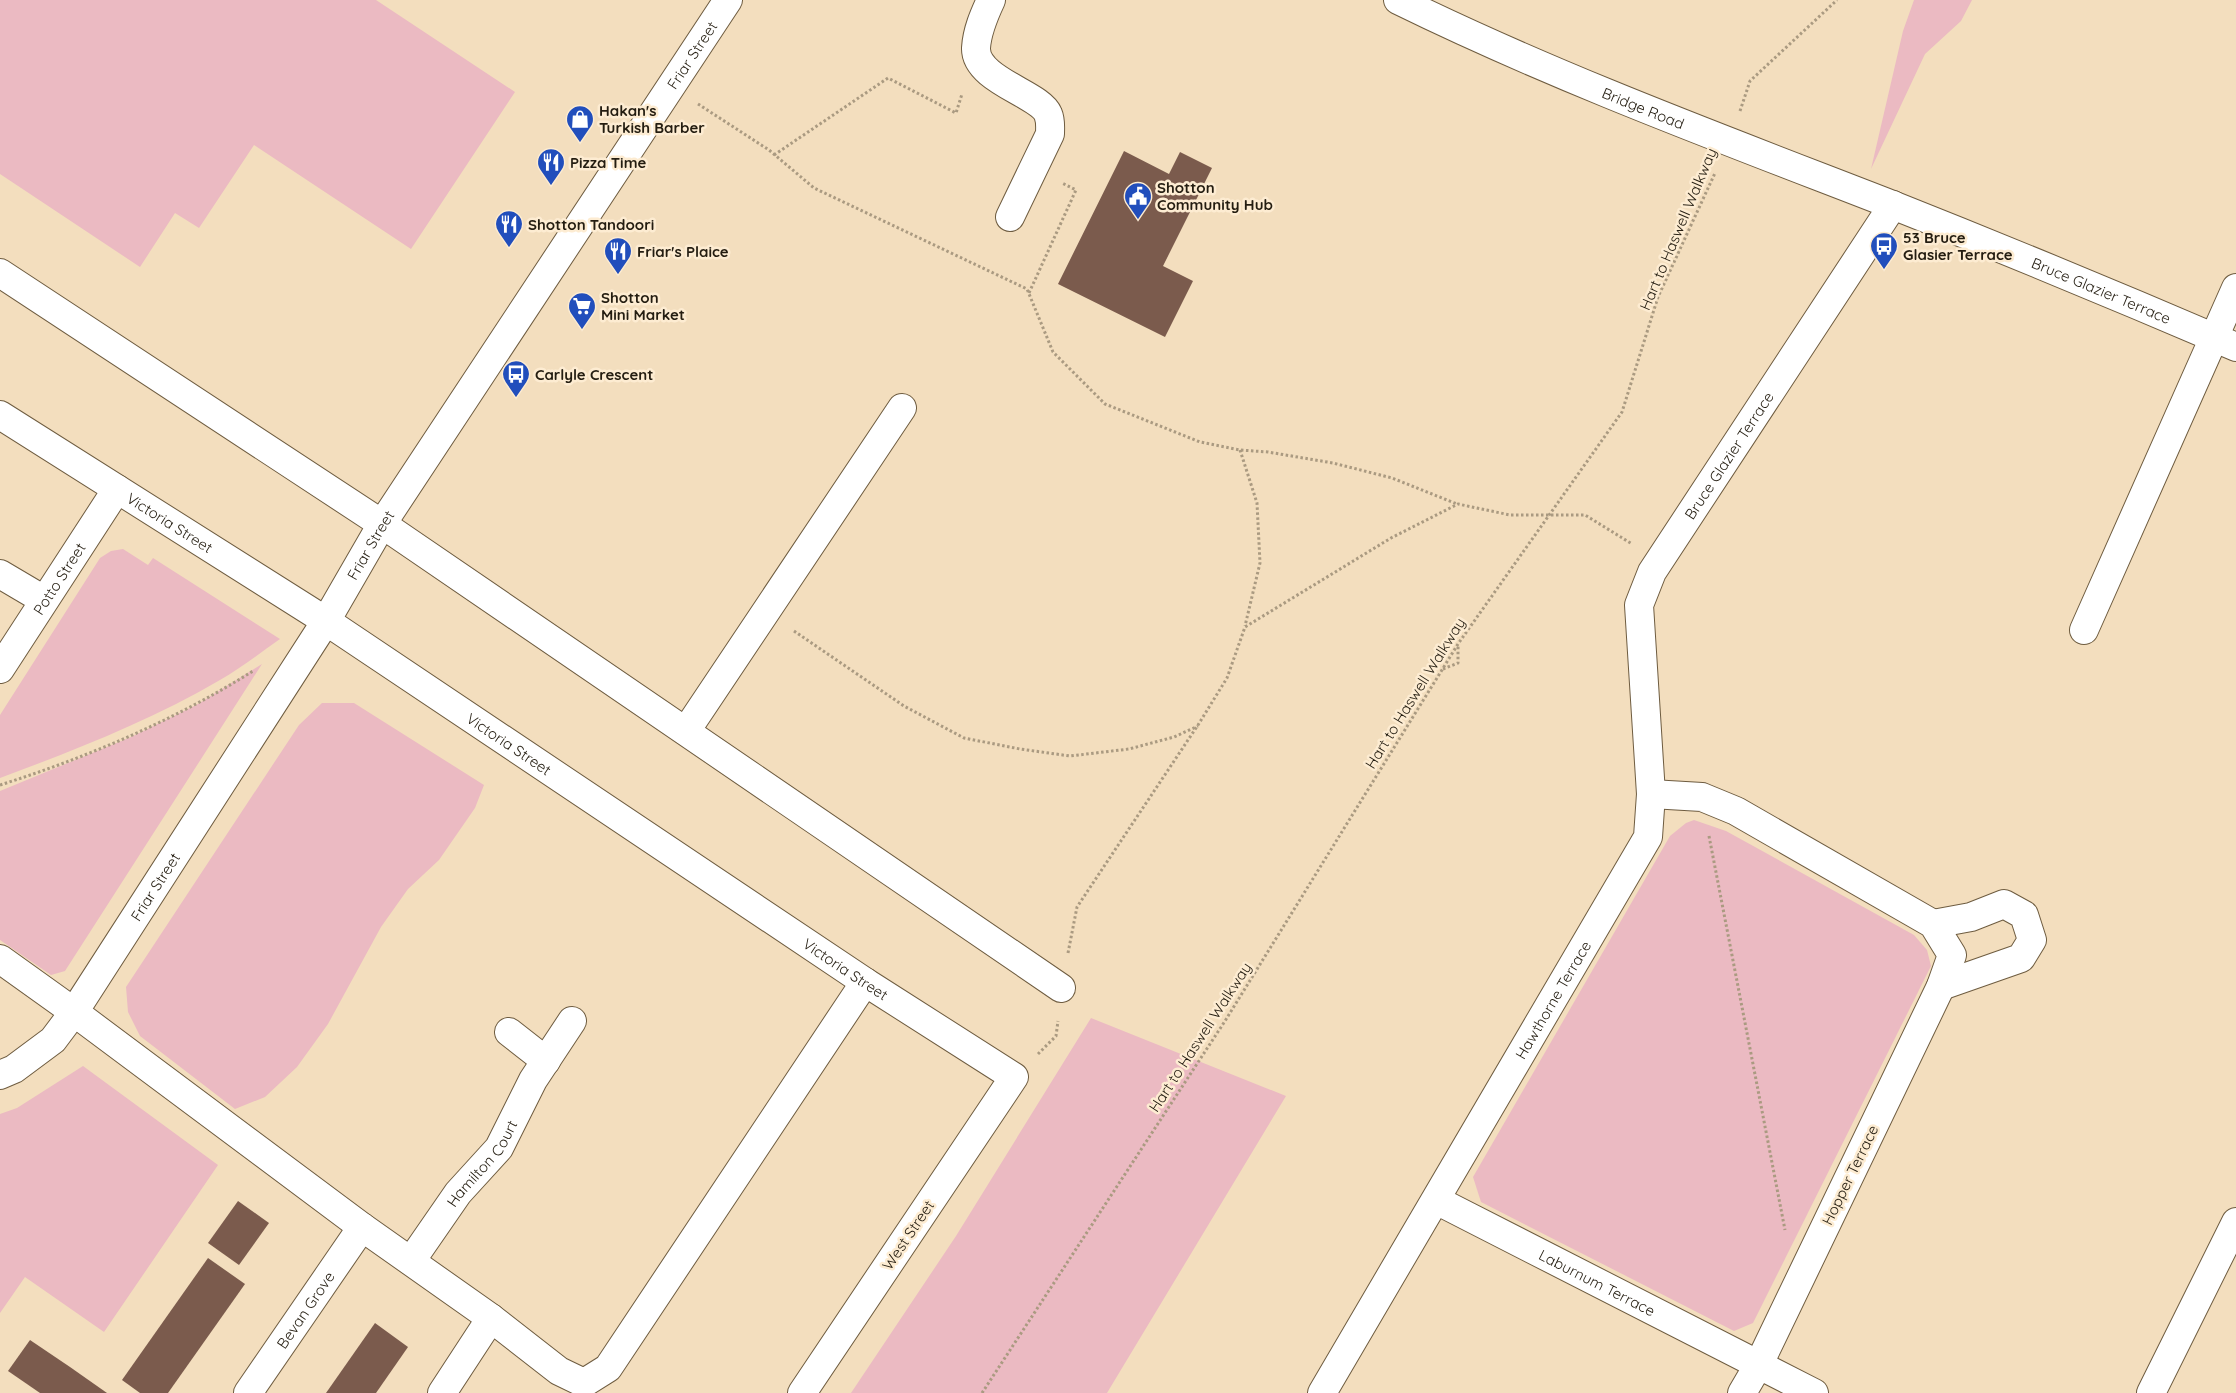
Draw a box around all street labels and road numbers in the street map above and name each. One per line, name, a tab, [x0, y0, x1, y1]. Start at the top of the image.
street label: Friar Street	[662, 17, 721, 93]
street label: Bridge Road	[1599, 83, 1687, 133]
street label: Hart to Haswell Walkway	[1635, 145, 1721, 313]
street label: Bruce Glazier Terrace	[2029, 253, 2174, 328]
street label: Bruce Glazier Terrace	[1680, 388, 1777, 523]
street label: Victoria Street	[123, 488, 217, 557]
street label: Friar Street	[342, 507, 398, 583]
street label: Potto Street	[28, 539, 89, 618]
street label: Hart to Haswell Walkway	[1361, 614, 1469, 772]
street label: Victoria Street	[463, 708, 555, 779]
street label: Friar Street	[126, 849, 184, 924]
street label: Victoria Street	[799, 934, 892, 1004]
street label: Hawthorne Terrace	[1511, 937, 1595, 1062]
street label: Hart to Haswell Walkway	[1144, 959, 1256, 1115]
street label: Hamilton Court	[442, 1117, 521, 1210]
street label: Hopper Terrace	[1818, 1122, 1882, 1228]
street label: West Street	[878, 1197, 938, 1273]
street label: Laburnum Terrace	[1536, 1245, 1659, 1320]
street label: Bevan Grove	[272, 1268, 338, 1352]

